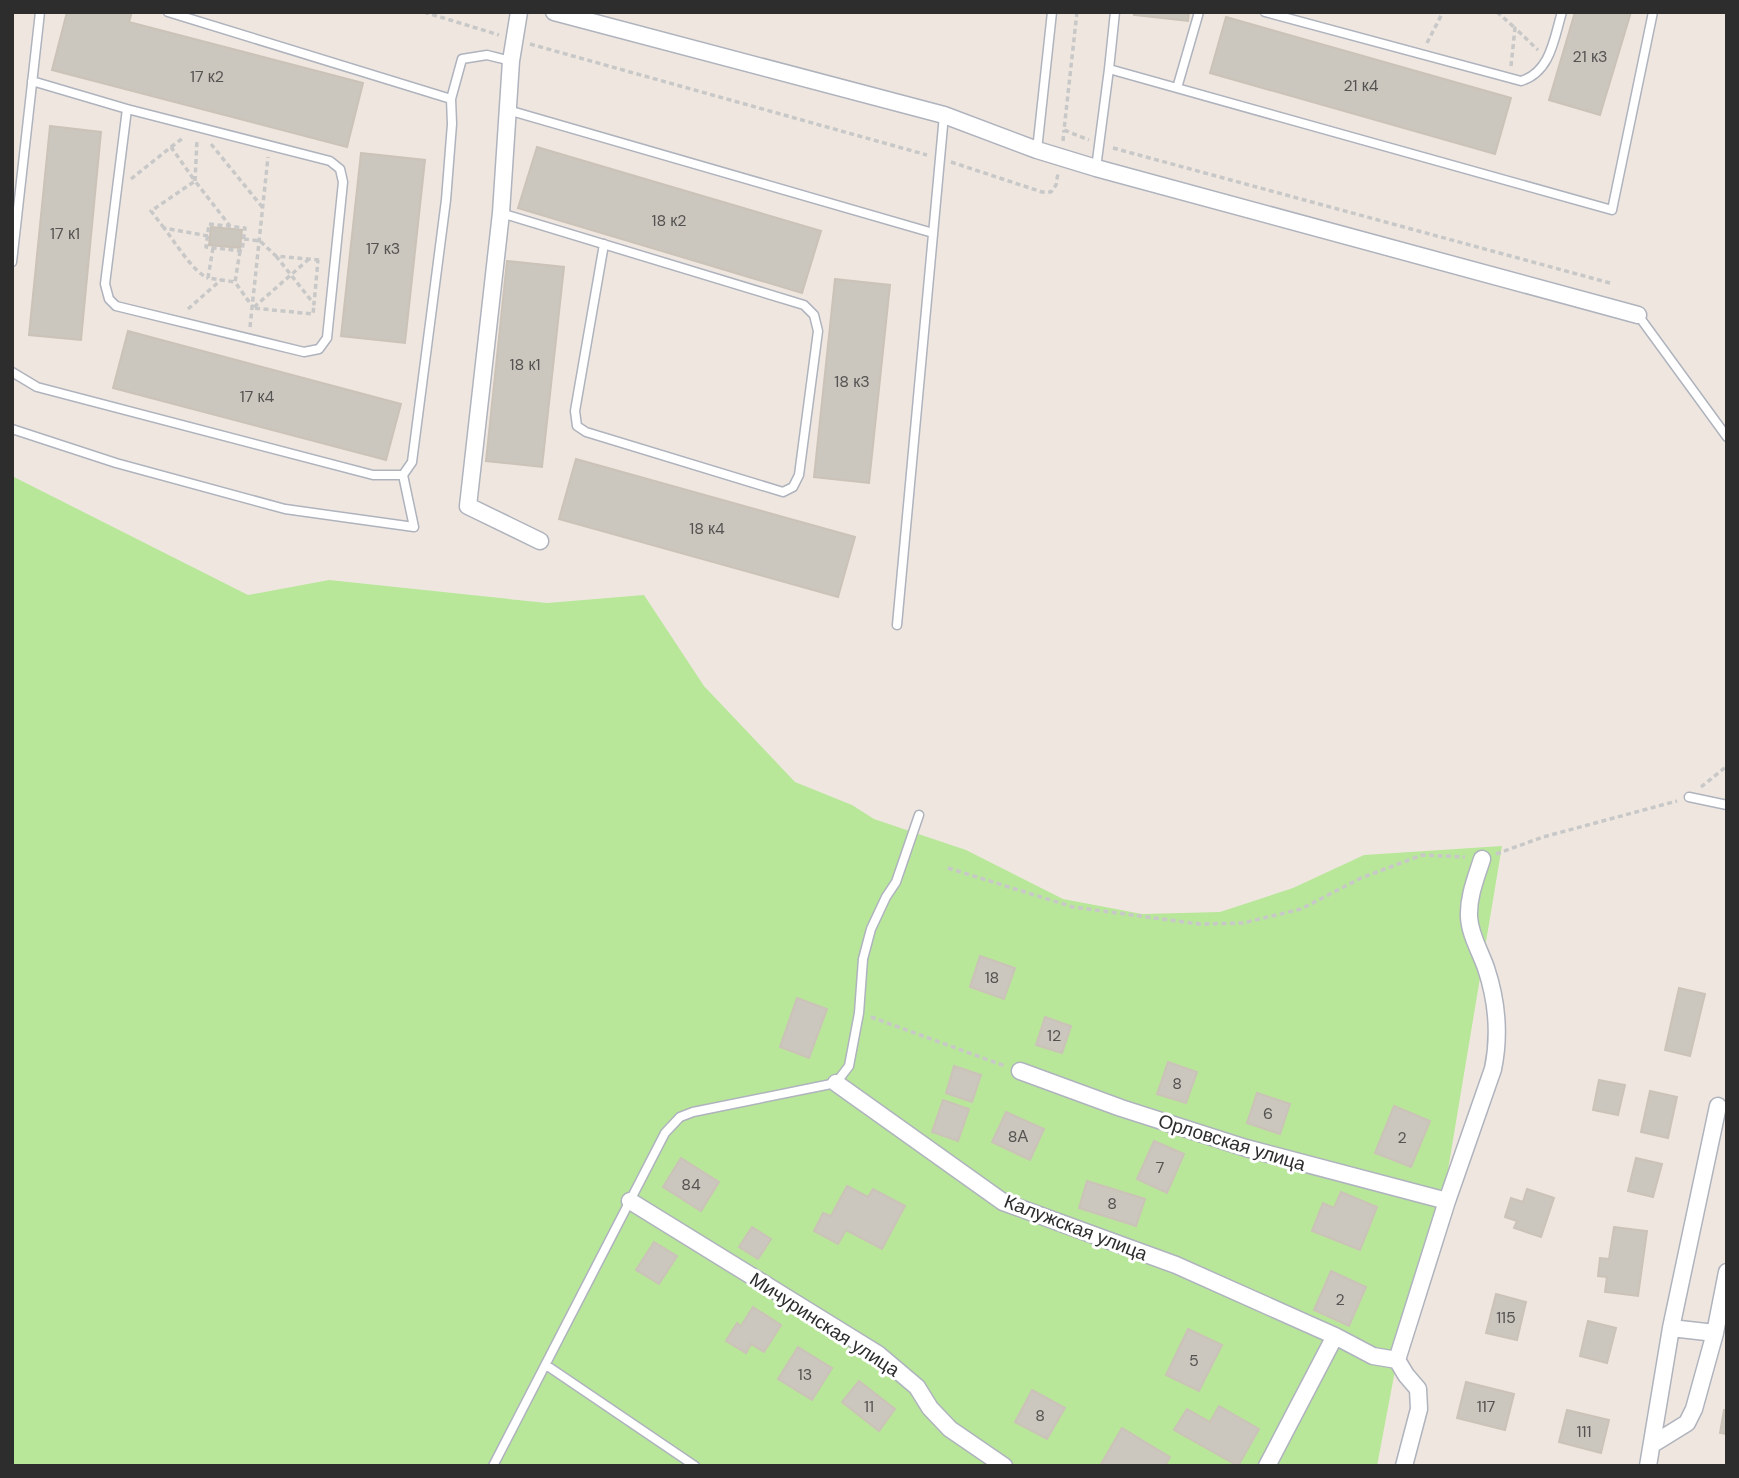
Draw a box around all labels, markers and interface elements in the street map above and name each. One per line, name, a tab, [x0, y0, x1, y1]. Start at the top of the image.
house number: 21 к3	[1573, 46, 1607, 67]
house number: 17 к2	[190, 66, 224, 87]
house number: 21 к4	[1343, 75, 1379, 96]
house number: 18 к2	[651, 210, 687, 231]
house number: 17 к1	[50, 223, 80, 244]
house number: 17 к3	[366, 238, 400, 259]
house number: 18 к1	[510, 354, 540, 375]
house number: 18 к3	[834, 371, 870, 392]
house number: 17 к4	[240, 386, 275, 407]
house number: 18 к4	[689, 518, 725, 539]
house number: 18	[985, 967, 999, 988]
house number: 12	[1047, 1025, 1061, 1046]
house number: 8	[1172, 1073, 1182, 1094]
house number: 6	[1263, 1103, 1273, 1124]
street label: Орловская улица	[1155, 1108, 1309, 1177]
house number: 8А	[1008, 1126, 1029, 1147]
house number: 2	[1397, 1127, 1407, 1148]
house number: 7	[1156, 1157, 1164, 1178]
house number: 84	[681, 1174, 701, 1195]
street label: Калужская улица	[1001, 1189, 1151, 1266]
house number: 8	[1107, 1193, 1117, 1214]
street label: Мичуринская улица	[745, 1267, 905, 1382]
house number: 2	[1335, 1289, 1345, 1310]
house number: 115	[1496, 1307, 1516, 1328]
house number: 5	[1189, 1350, 1199, 1371]
house number: 13	[798, 1364, 812, 1385]
house number: 11	[864, 1396, 874, 1417]
house number: 117	[1477, 1396, 1495, 1417]
house number: 8	[1035, 1405, 1045, 1426]
house number: 111	[1577, 1421, 1591, 1442]

